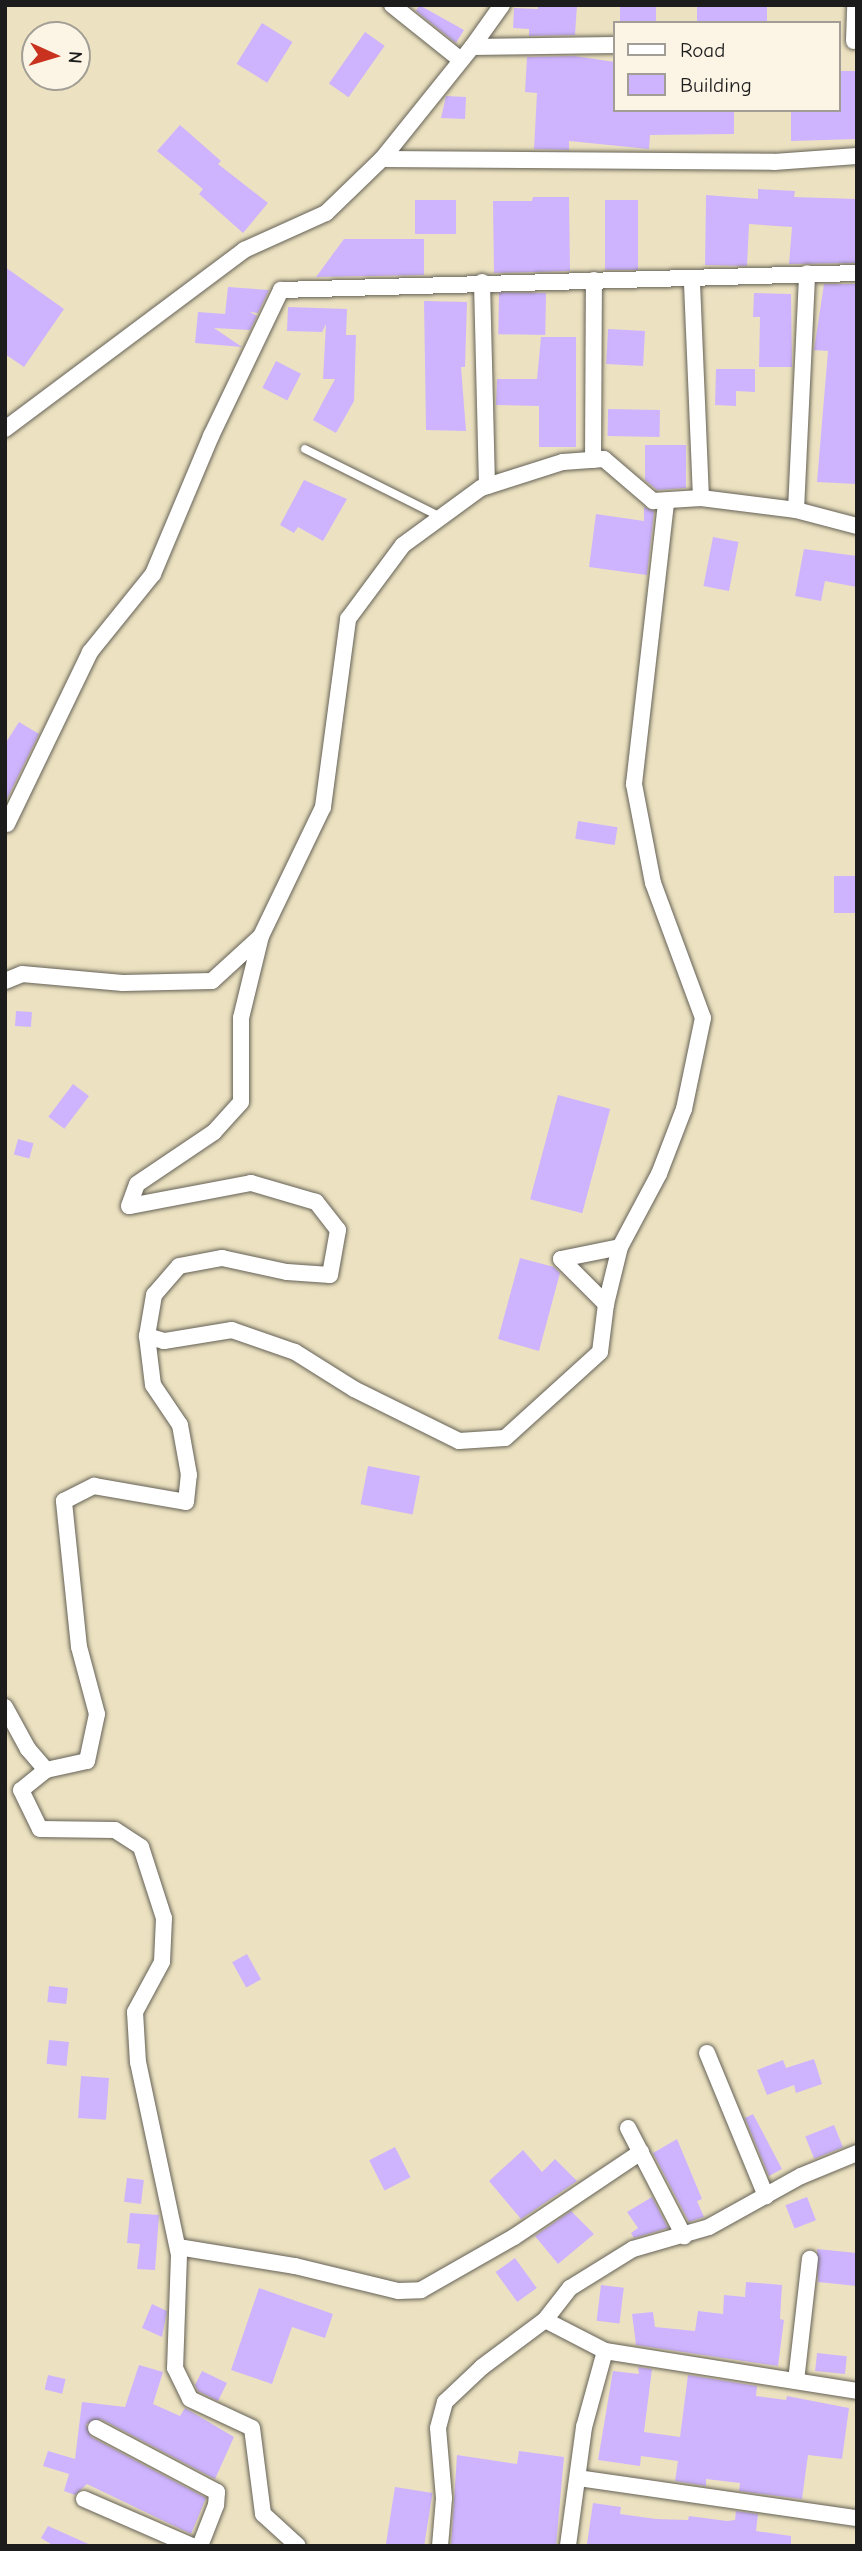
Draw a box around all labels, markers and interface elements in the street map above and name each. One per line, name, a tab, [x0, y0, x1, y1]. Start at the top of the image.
north arrow	[21, 21, 91, 91]
legend	[614, 21, 841, 112]
text: Road	[680, 38, 725, 62]
text: N	[64, 50, 86, 64]
text: Building	[680, 73, 752, 97]

